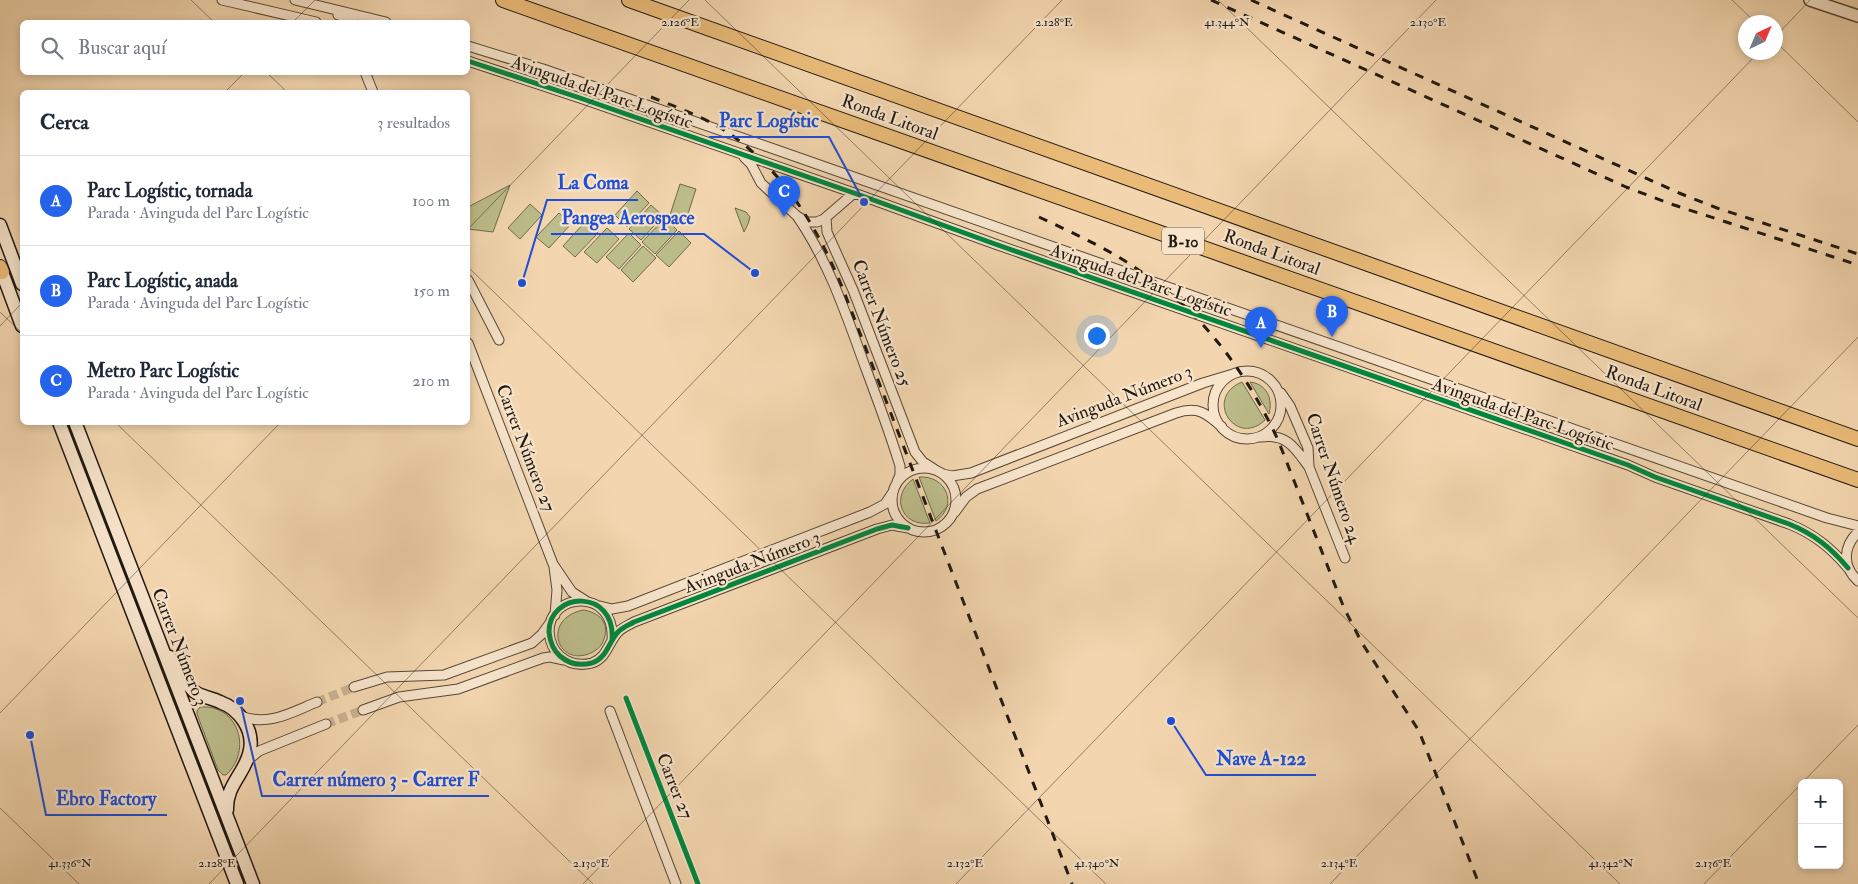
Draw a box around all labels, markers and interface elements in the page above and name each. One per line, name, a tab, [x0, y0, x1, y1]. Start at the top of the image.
text: 2.126°E	[661, 15, 699, 30]
text: 2.128°E	[1035, 15, 1073, 30]
text: 41.344°N	[1204, 15, 1250, 30]
text: 2.130°E	[1410, 15, 1447, 30]
north arrow	[1738, 15, 1783, 60]
search box	[20, 20, 470, 75]
icon: search	[38, 34, 66, 62]
text: Buscar aquí	[78, 36, 166, 60]
street label: Avinguda del Parc Logístic	[507, 50, 696, 134]
street label: Ronda Litoral	[838, 89, 942, 146]
callout: Parc Logístic	[709, 103, 829, 137]
text: Cerca	[40, 109, 89, 136]
text: Parc Logístic	[719, 109, 819, 134]
text: 3 resultados	[377, 113, 450, 133]
callout: La Coma	[547, 166, 638, 200]
text: La Coma	[557, 171, 630, 195]
pin: C	[768, 176, 800, 217]
text: Parc Logístic, tornada	[87, 179, 252, 203]
text: A	[51, 191, 61, 211]
text: 100 m	[412, 191, 450, 211]
callout: Pangea Aerospace	[551, 200, 704, 234]
text: Parada · Avinguda del Parc Logístic	[87, 203, 309, 223]
text: Pangea Aerospace	[561, 206, 695, 231]
street label: Ronda Litoral	[1220, 224, 1324, 281]
road number: B-10	[1162, 228, 1204, 255]
street label: Avinguda del Parc Logístic	[1046, 238, 1235, 322]
street label: Carrer Número 25	[847, 256, 916, 390]
text: Parc Logístic, anada	[87, 269, 238, 293]
text: B	[51, 281, 61, 301]
text: 150 m	[413, 281, 450, 301]
text: Parada · Avinguda del Parc Logístic	[87, 293, 309, 313]
pin: B	[1316, 296, 1348, 337]
pin: A	[1245, 307, 1277, 348]
your location	[1084, 323, 1110, 349]
text: Metro Parc Logístic	[87, 359, 239, 383]
street label: Avinguda Número 3	[1052, 360, 1195, 433]
street label: Ronda Litoral	[1602, 360, 1706, 417]
text: C	[50, 371, 62, 391]
text: 210 m	[412, 371, 450, 391]
street label: Avinguda del Parc Logístic	[1428, 372, 1617, 456]
street label: Carrer Número 27	[491, 381, 560, 515]
text: Parada · Avinguda del Parc Logístic	[87, 383, 309, 403]
street label: Carrer Número 24	[1300, 410, 1367, 548]
street label: Avinguda Número 3	[680, 526, 823, 599]
street label: Carrer Número 3	[147, 585, 213, 709]
callout: Nave A-122	[1206, 741, 1316, 775]
text: Nave A-122	[1215, 747, 1306, 771]
street label: Carrer 27	[651, 750, 698, 823]
callout: Carrer número 3 - Carrer F	[262, 762, 489, 796]
text: Carrer número 3 - Carrer F	[272, 768, 480, 792]
map controls	[1798, 779, 1843, 869]
button: +	[1798, 779, 1843, 824]
callout: Ebro Factory	[46, 781, 167, 815]
text: Ebro Factory	[56, 787, 157, 812]
button: −	[1798, 824, 1843, 869]
text: 41.336°N	[48, 856, 92, 871]
text: 2.128°E	[198, 856, 236, 871]
text: 2.130°E	[573, 856, 610, 871]
text: 2.132°E	[947, 856, 983, 871]
text: 41.340°N	[1074, 856, 1120, 871]
text: 2.134°E	[1321, 856, 1358, 871]
text: 41.342°N	[1588, 856, 1634, 871]
text: 2.136°E	[1695, 856, 1731, 871]

